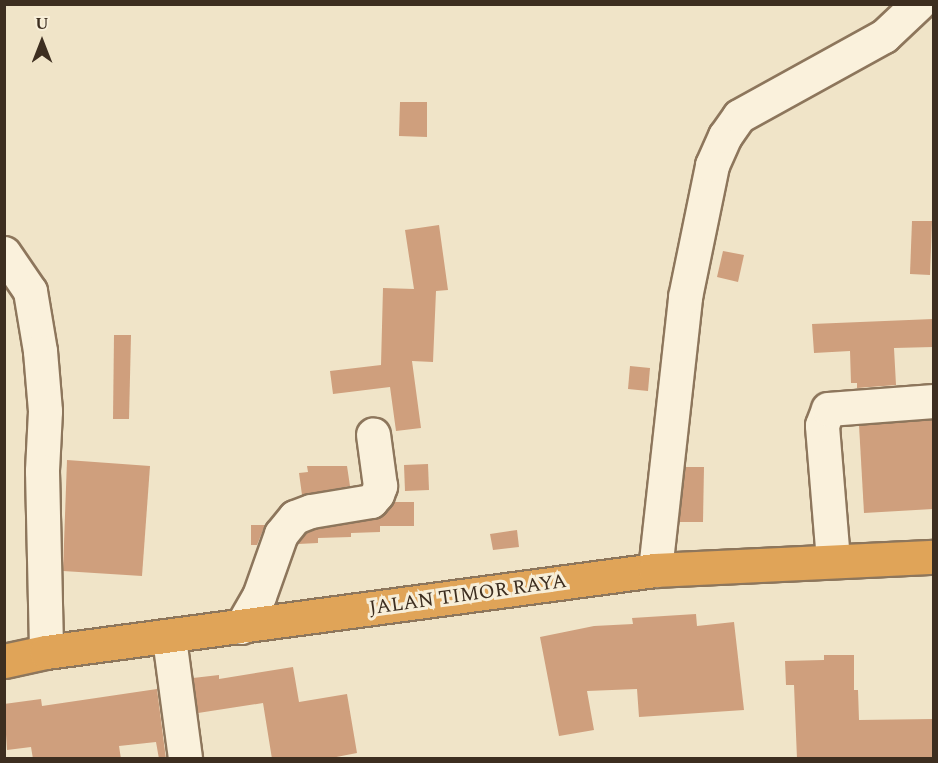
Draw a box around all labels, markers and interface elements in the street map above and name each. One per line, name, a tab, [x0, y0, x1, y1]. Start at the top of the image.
north arrow	[12, 12, 72, 72]
text: U	[35, 12, 49, 36]
street label: JALAN TIMOR RAYA	[368, 569, 568, 621]

